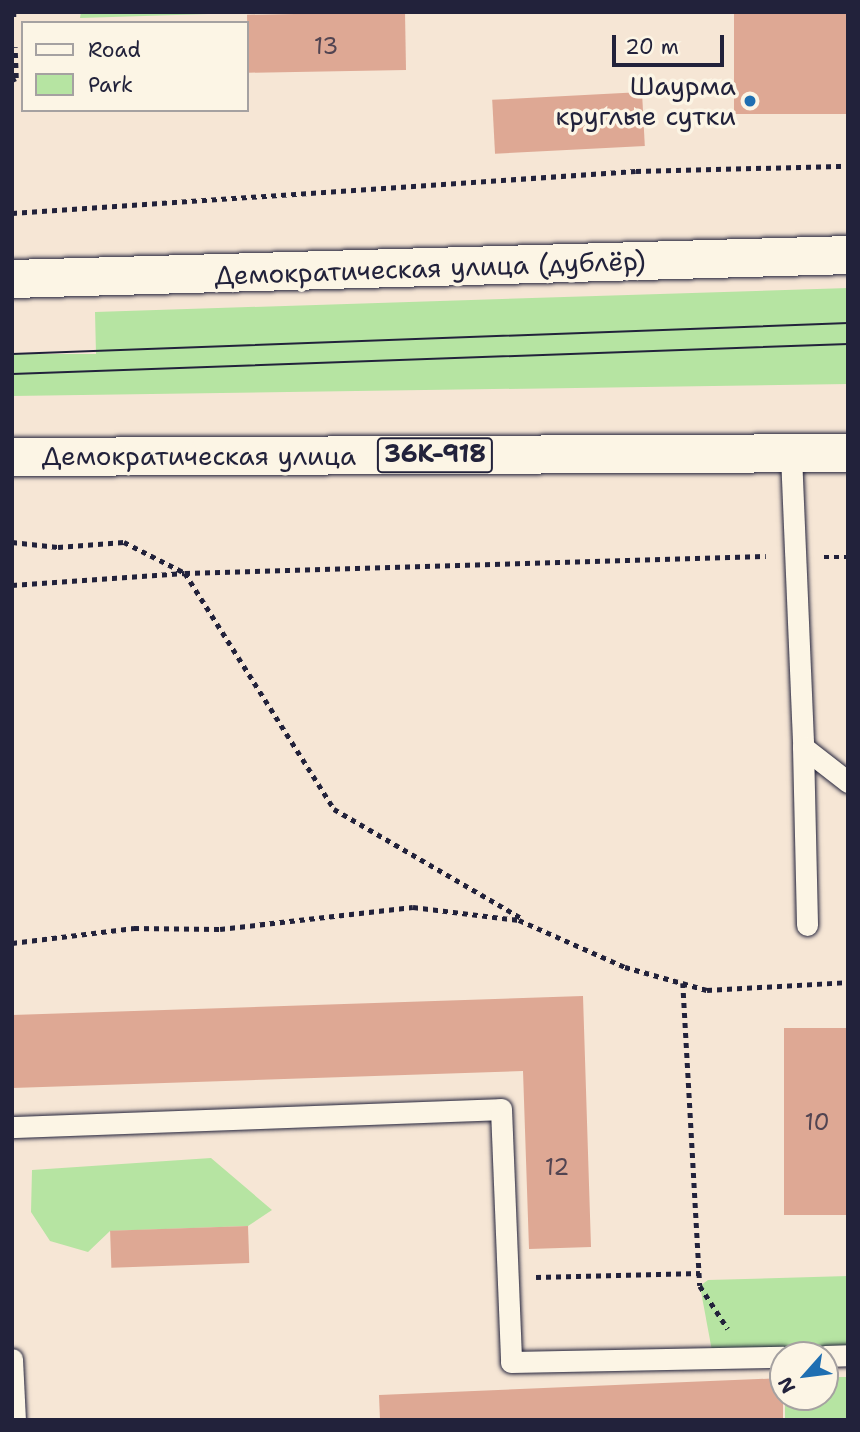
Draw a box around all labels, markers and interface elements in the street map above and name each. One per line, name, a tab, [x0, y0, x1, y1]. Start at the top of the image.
legend	[21, 21, 248, 112]
scale bar	[615, 21, 727, 65]
house number: 13	[314, 32, 338, 60]
text: 20 m	[625, 33, 679, 61]
text: Road	[88, 36, 141, 64]
place label: Шаурма круглые сутки	[555, 70, 736, 132]
text: Park	[88, 71, 133, 99]
marker: Шаурма круглые сутки	[742, 93, 758, 109]
street label: Демократическая улица (дублёр)	[214, 245, 646, 291]
road number: 36К-918	[376, 434, 494, 476]
street label: Демократическая улица	[42, 440, 356, 472]
house number: 10	[804, 1108, 830, 1136]
house number: 12	[545, 1153, 569, 1181]
north arrow	[769, 1341, 839, 1411]
text: N	[772, 1373, 801, 1398]

